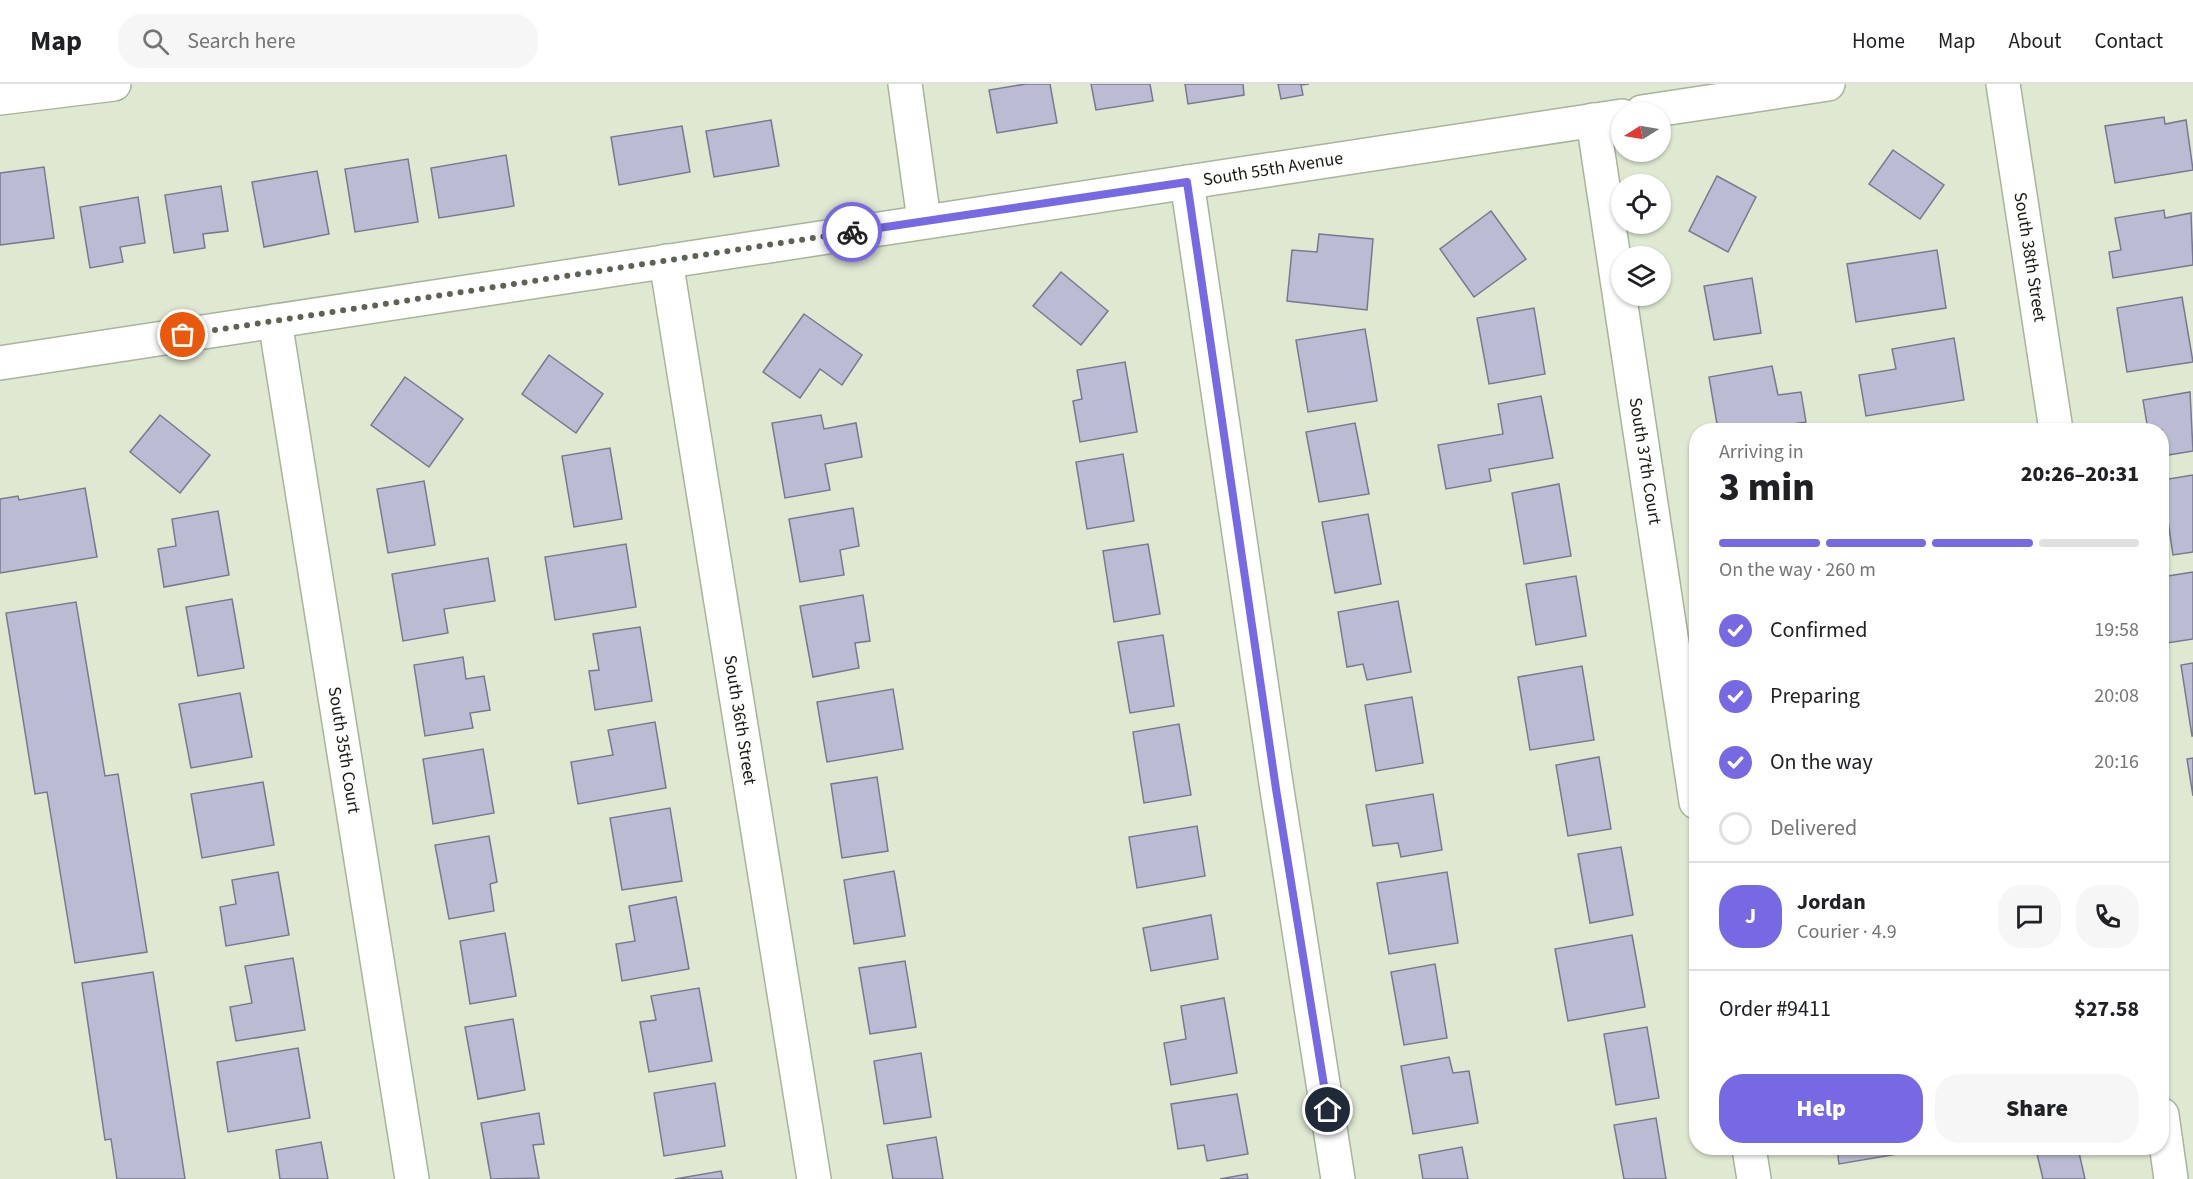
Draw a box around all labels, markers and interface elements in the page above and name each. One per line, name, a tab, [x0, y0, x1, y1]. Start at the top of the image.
search box	[118, 14, 538, 68]
text: Map	[30, 21, 82, 61]
icon: search	[139, 25, 172, 58]
text: Search here	[187, 25, 296, 57]
text: Home	[1852, 26, 1905, 56]
text: Map	[1938, 26, 1976, 56]
text: About	[2009, 26, 2061, 56]
text: Contact	[2094, 26, 2163, 56]
north arrow	[1611, 102, 1671, 162]
map controls	[1611, 102, 1671, 306]
street label: South 55th Avenue	[1201, 146, 1345, 192]
button: locate	[1611, 174, 1671, 234]
street label: South 38th Street	[2007, 190, 2053, 324]
courier	[822, 202, 882, 262]
icon: bike	[836, 216, 869, 249]
button: layers	[1611, 246, 1671, 306]
pin	[157, 309, 208, 360]
icon: bag	[166, 318, 199, 351]
street label: South 37th Court	[1623, 396, 1667, 526]
text: Arriving in	[1719, 438, 1804, 466]
text: 20:26–20:31	[2021, 458, 2139, 490]
text: 3 min	[1719, 460, 1815, 516]
text: On the way · 260 m	[1719, 556, 1876, 584]
icon: check	[1719, 614, 1752, 647]
text: Confirmed	[1770, 614, 1867, 646]
text: 19:58	[2094, 616, 2139, 644]
street label: South 36th Street	[717, 653, 763, 787]
icon: check	[1719, 680, 1752, 713]
text: Preparing	[1770, 680, 1860, 712]
text: 20:08	[2094, 682, 2139, 710]
street label: South 35th Court	[322, 685, 366, 815]
icon: check	[1719, 746, 1752, 779]
text: On the way	[1770, 746, 1873, 778]
text: 20:16	[2094, 748, 2139, 776]
text: Delivered	[1770, 812, 1857, 844]
button: chat	[1998, 885, 2061, 948]
button: phone	[2076, 885, 2139, 948]
text: Jordan	[1797, 886, 1866, 918]
text: J	[1745, 900, 1756, 932]
text: Courier · 4.9	[1797, 918, 1897, 946]
text: Order #9411	[1719, 993, 1831, 1025]
text: $27.58	[2074, 993, 2139, 1025]
button: Help	[1719, 1074, 1923, 1143]
button: Share	[1935, 1074, 2139, 1143]
pin	[1302, 1084, 1353, 1135]
icon: home	[1311, 1093, 1344, 1126]

